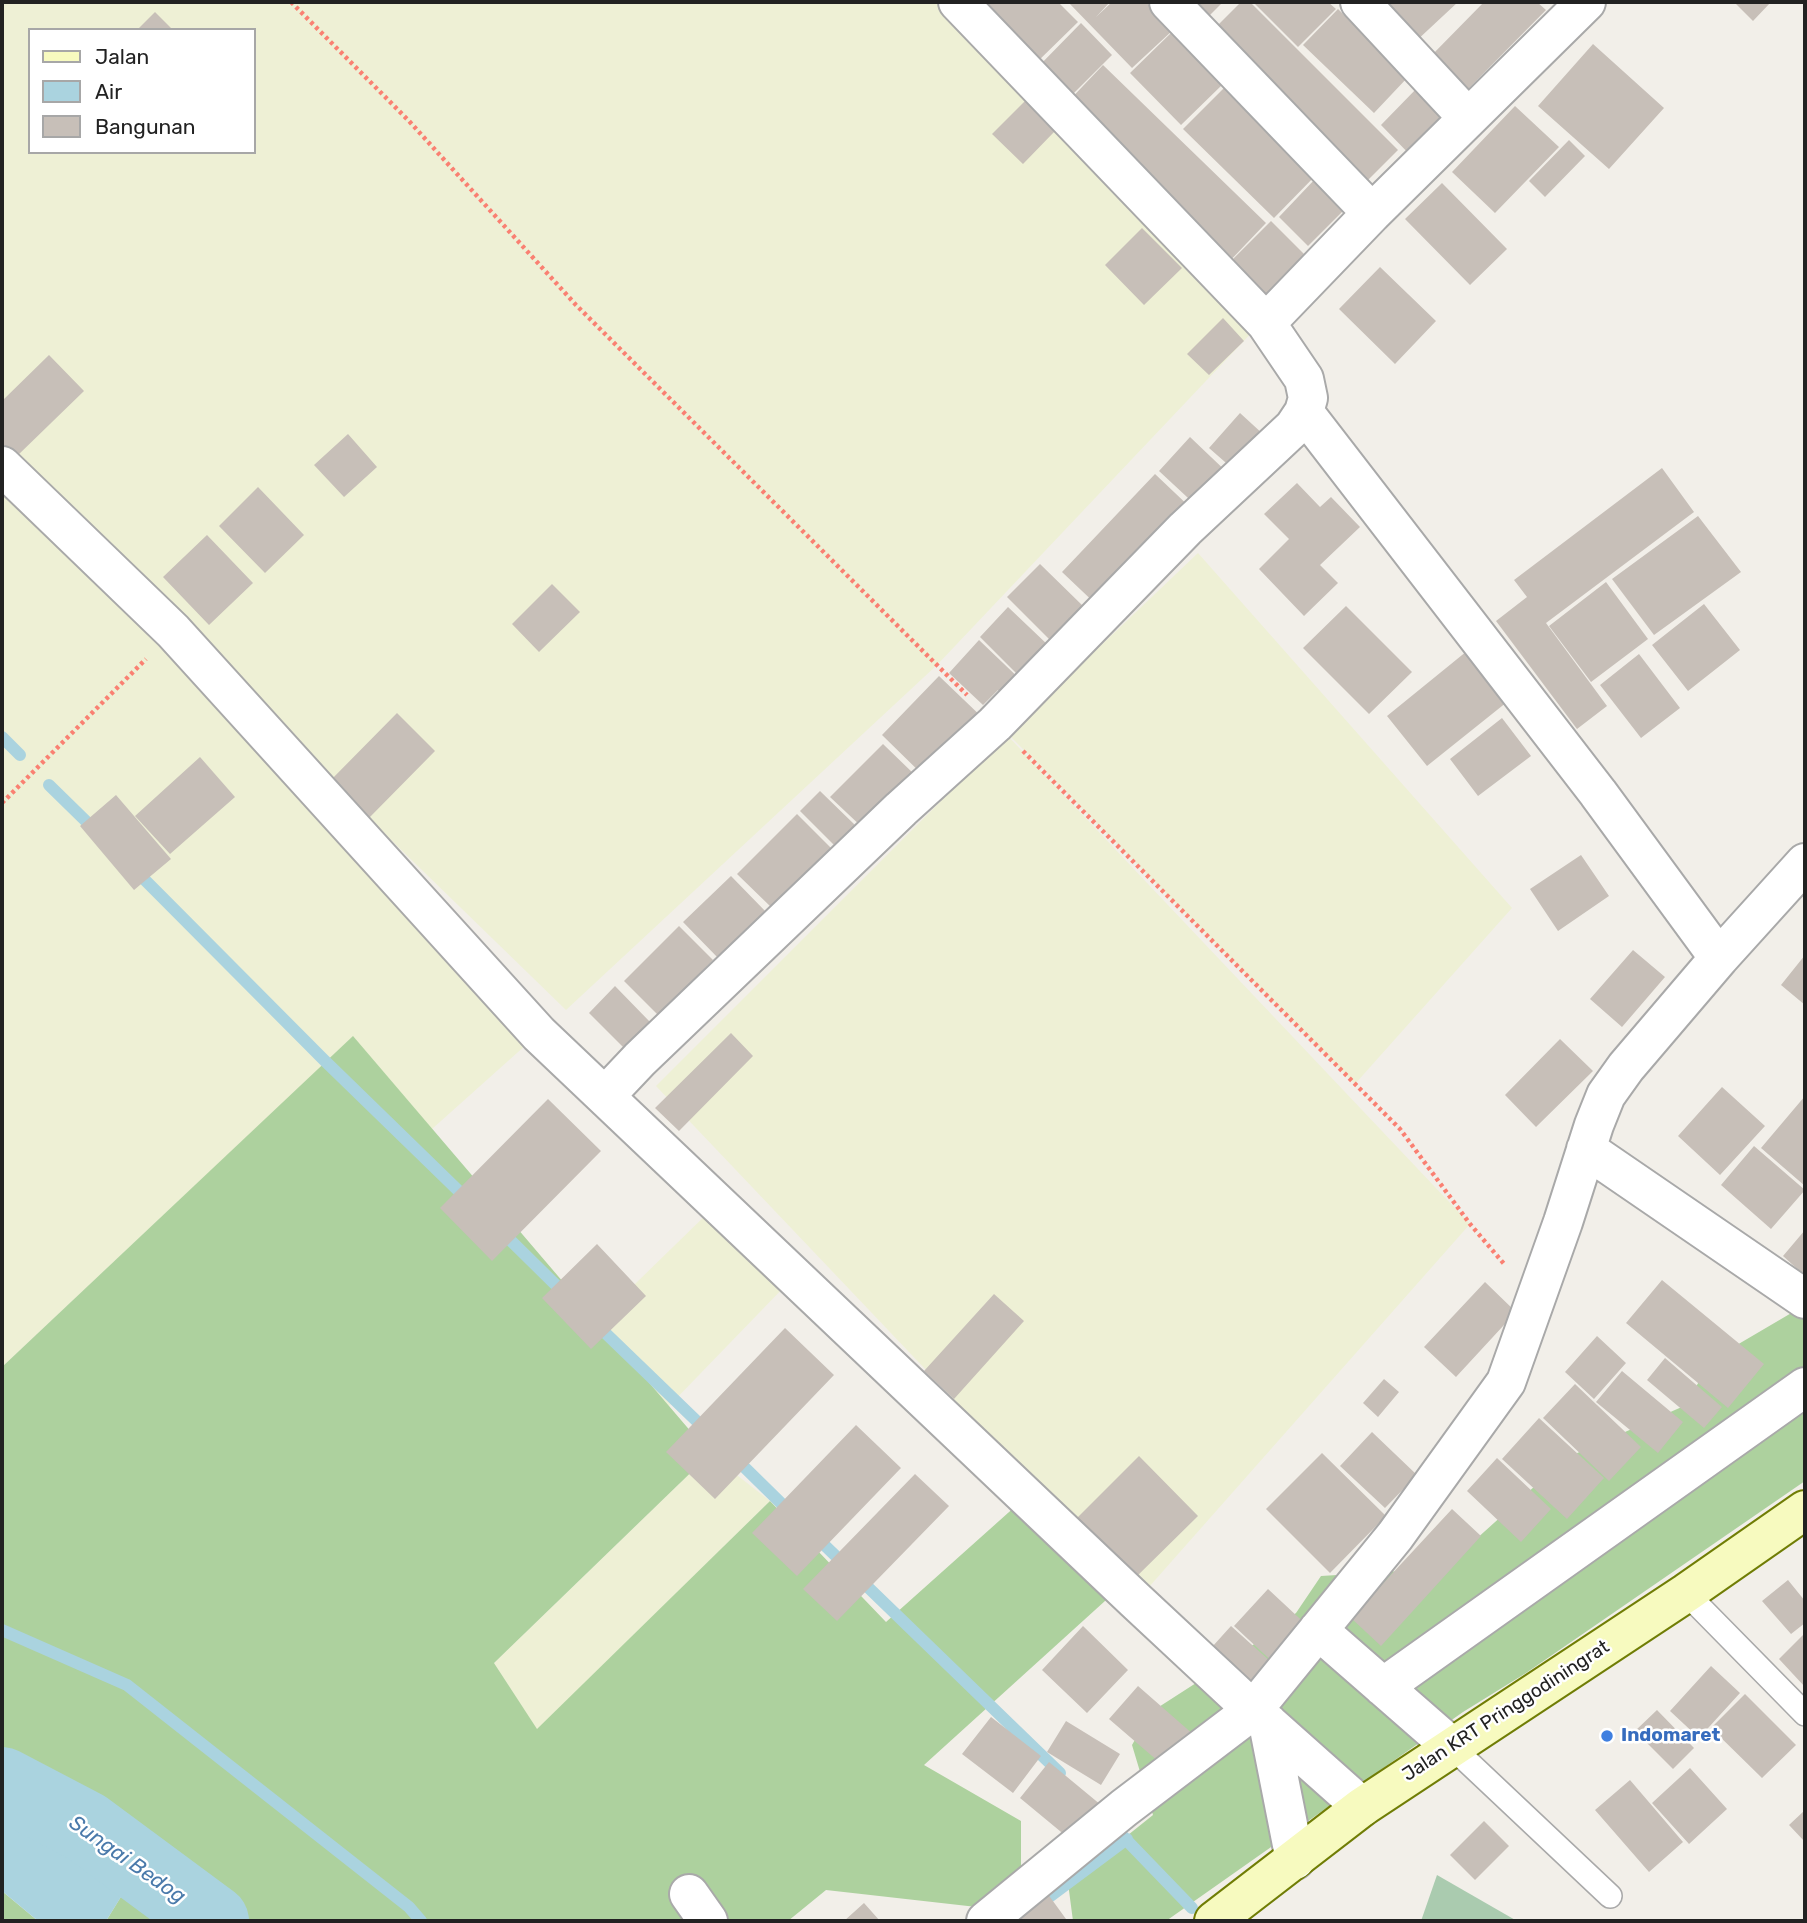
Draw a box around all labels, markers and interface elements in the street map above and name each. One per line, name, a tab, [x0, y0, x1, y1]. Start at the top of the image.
legend	[28, 28, 256, 154]
text: Jalan	[95, 44, 149, 69]
text: Air	[95, 79, 122, 104]
text: Bangunan	[95, 114, 196, 139]
street label: Jalan KRT Pringgodiningrat	[1398, 1636, 1614, 1786]
place label: Indomaret	[1621, 1725, 1720, 1747]
marker: Indomaret	[1599, 1728, 1615, 1744]
water label: Sungai Bedog	[64, 1811, 190, 1909]

